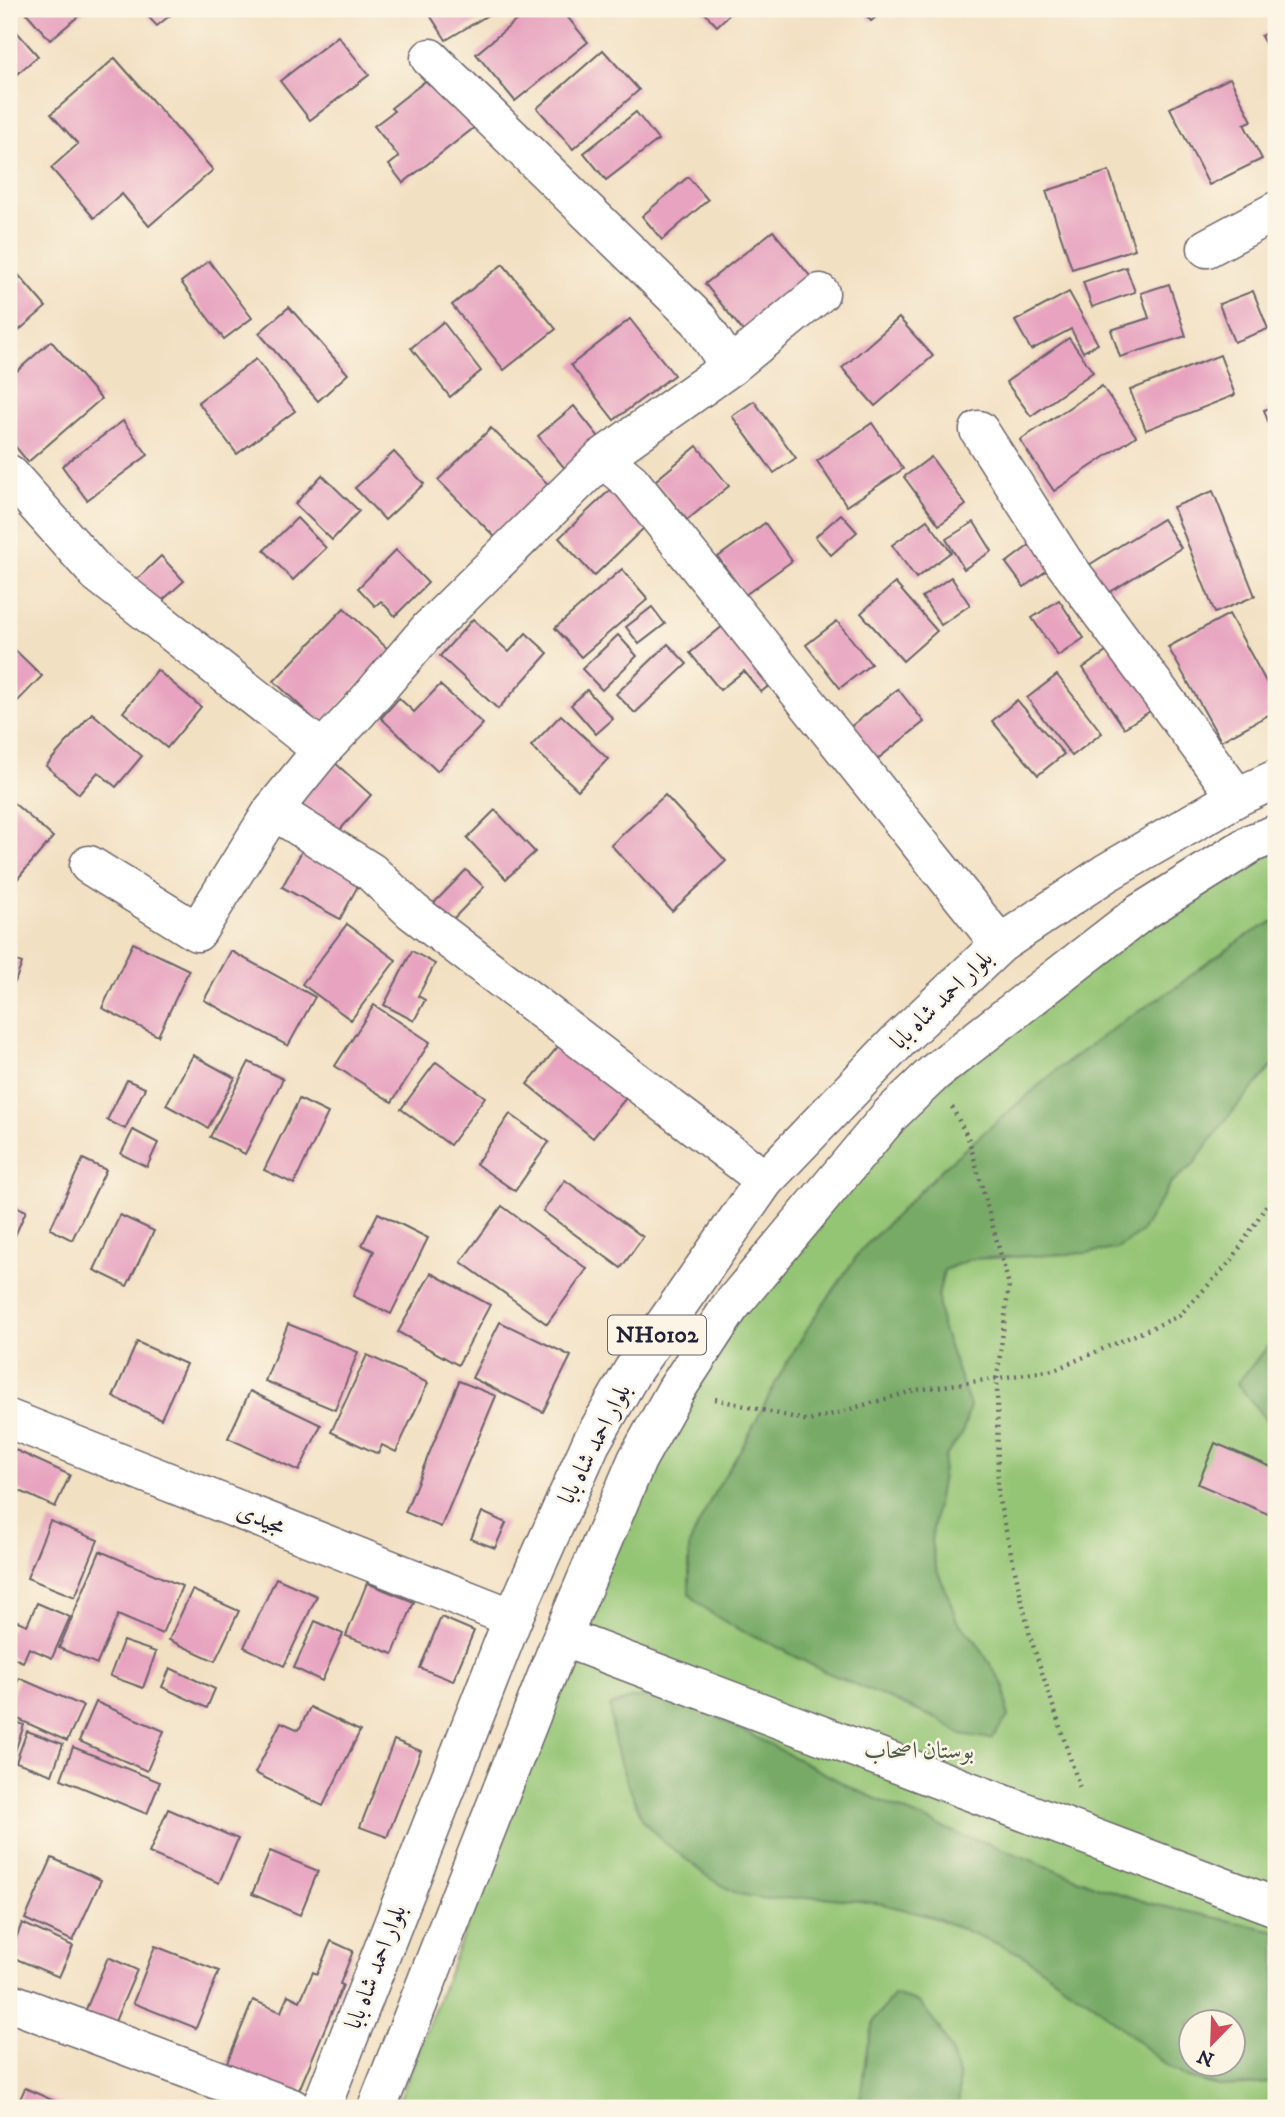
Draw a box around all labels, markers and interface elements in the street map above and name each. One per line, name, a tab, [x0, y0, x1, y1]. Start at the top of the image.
street label: بلوار احمد شاه بابا	[885, 944, 999, 1056]
road number: NH0102	[608, 1316, 706, 1354]
street label: بلوار احمد شاه بابا	[552, 1379, 638, 1509]
street label: مجیدی	[232, 1496, 290, 1542]
park label: بوستان اصحاب	[864, 1736, 974, 1766]
street label: بلوار احمد شاه بابا	[339, 1901, 413, 2033]
north arrow	[1176, 2008, 1246, 2078]
text: N	[1194, 2043, 1218, 2071]

